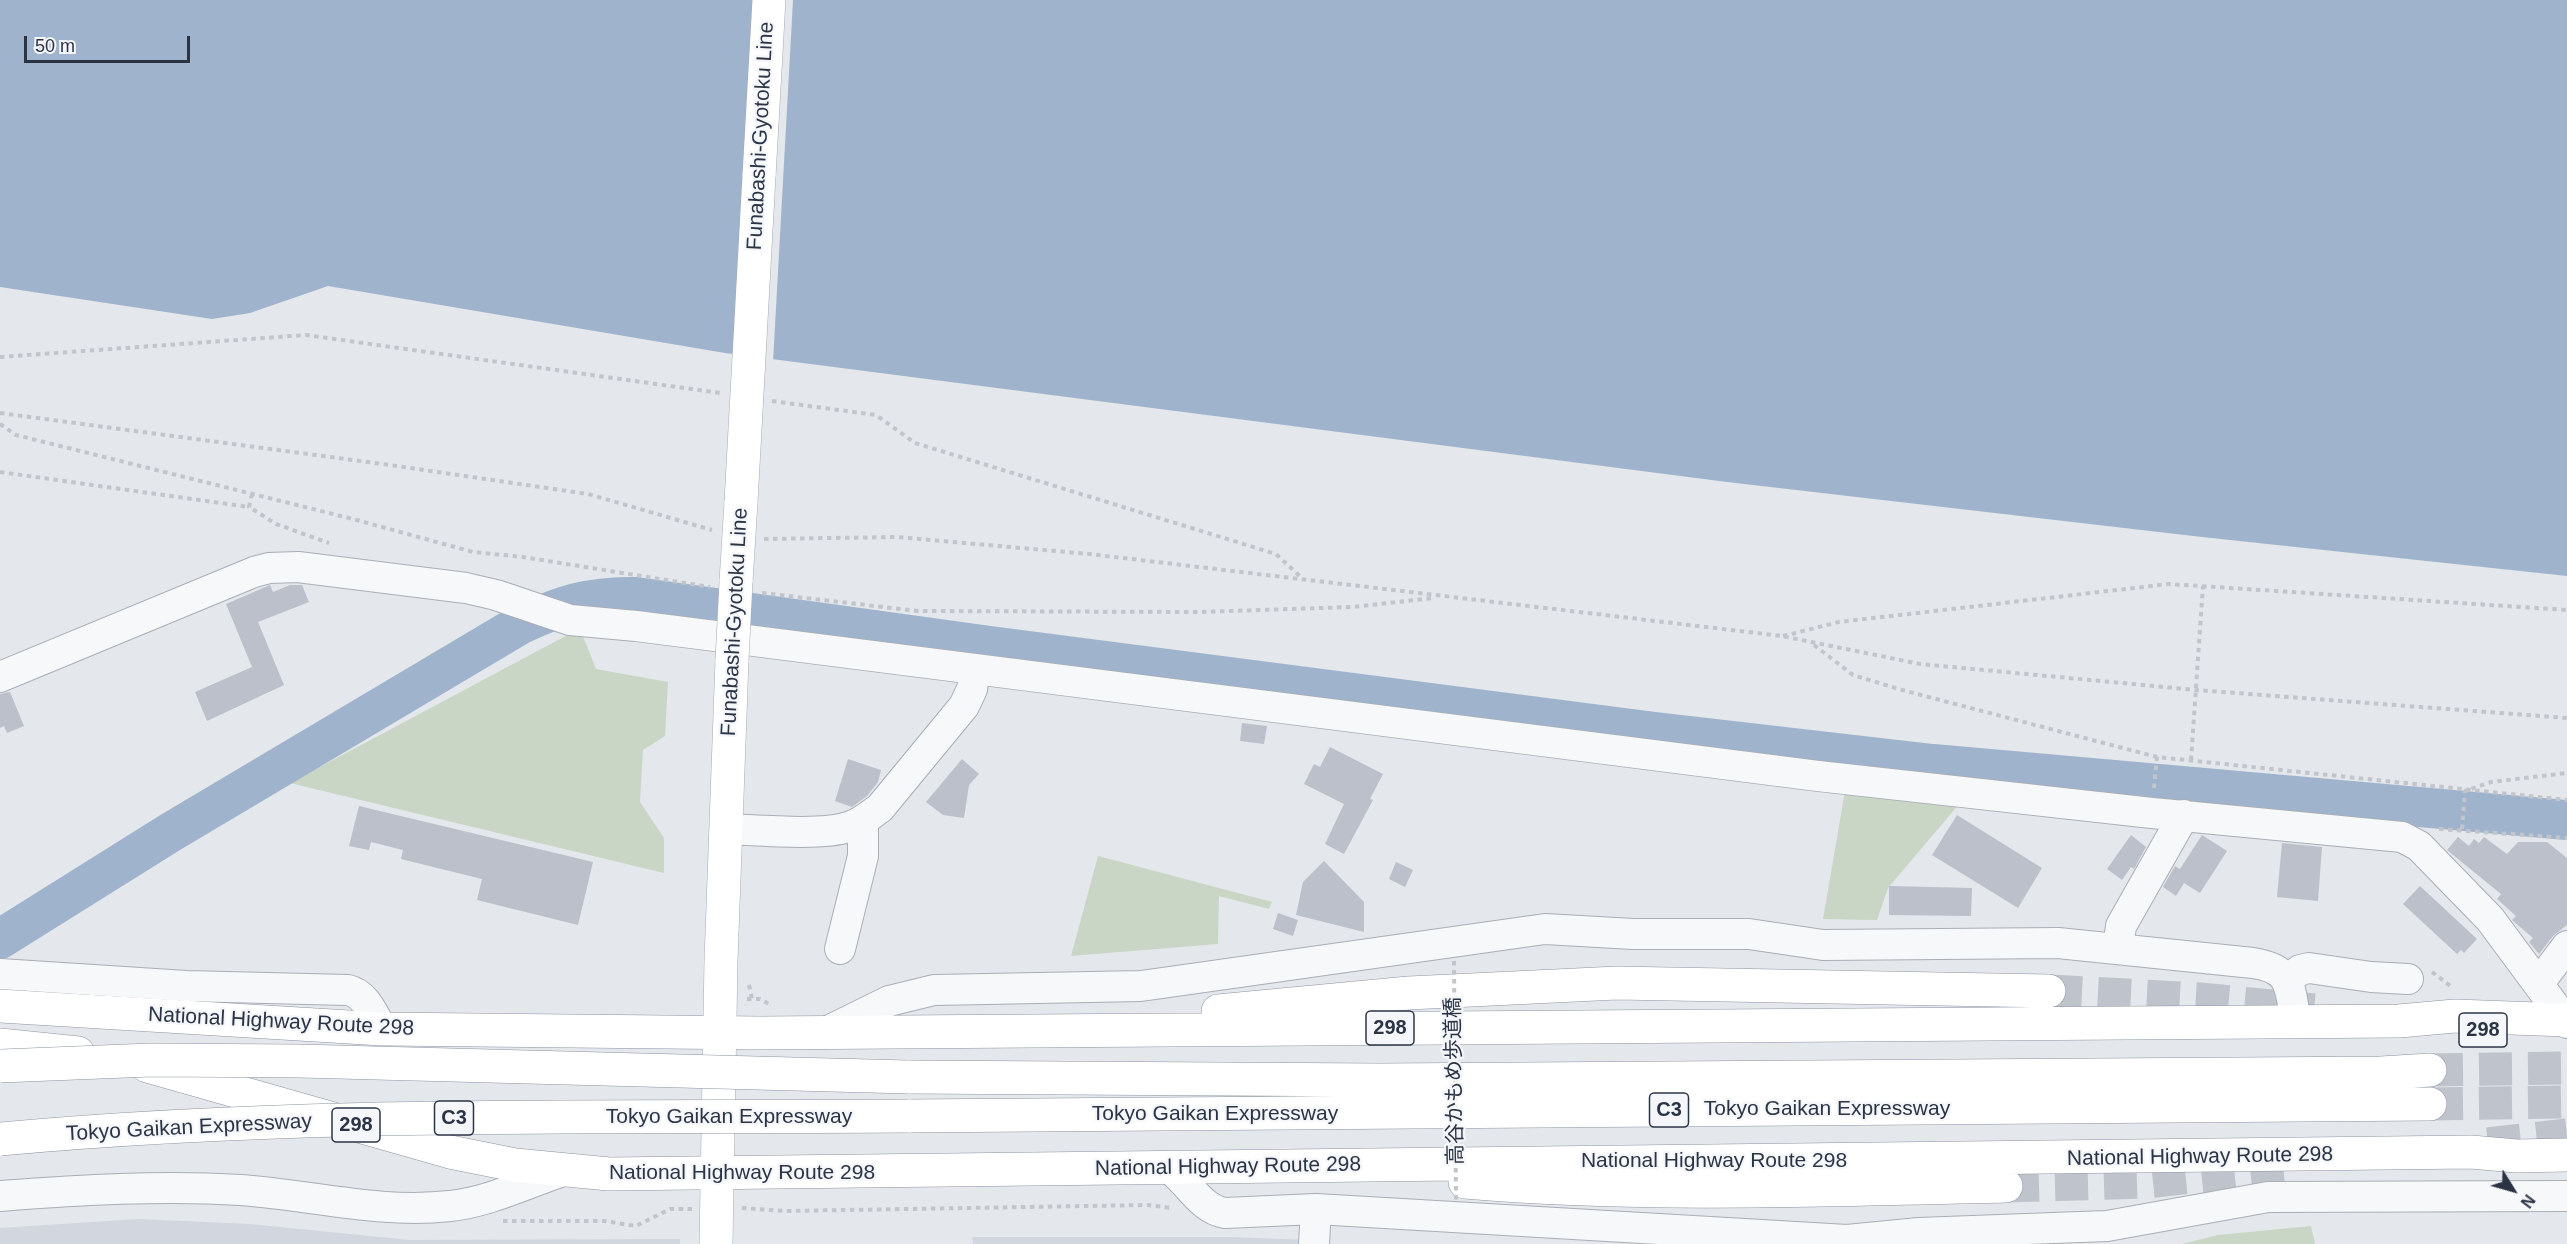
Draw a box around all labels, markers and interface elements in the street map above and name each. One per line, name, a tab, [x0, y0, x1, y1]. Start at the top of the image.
street label: Funabashi-Gyotoku Line	[742, 21, 780, 251]
scale bar	[27, 24, 194, 62]
text: 50 m	[35, 36, 75, 56]
street label: Funabashi-Gyotoku Line	[716, 507, 754, 737]
street label: 高谷かもめ歩道橋	[1441, 997, 1469, 1165]
street label: National Highway Route 298	[147, 1002, 415, 1042]
road number: 298	[1366, 1011, 1414, 1045]
road number: 298	[2459, 1013, 2507, 1047]
road number: C3	[1650, 1093, 1688, 1127]
street label: Tokyo Gaikan Expressway	[1704, 1096, 1950, 1122]
road number: C3	[434, 1101, 474, 1135]
street label: Tokyo Gaikan Expressway	[1092, 1101, 1338, 1127]
street label: Tokyo Gaikan Expressway	[606, 1104, 852, 1130]
road number: 298	[332, 1108, 380, 1142]
street label: Tokyo Gaikan Expressway	[65, 1109, 313, 1147]
street label: National Highway Route 298	[2067, 1142, 2333, 1172]
street label: National Highway Route 298	[1581, 1148, 1847, 1174]
street label: National Highway Route 298	[1095, 1152, 1361, 1182]
street label: National Highway Route 298	[609, 1160, 875, 1186]
north arrow	[2483, 1160, 2543, 1220]
text: N	[2518, 1191, 2538, 1211]

